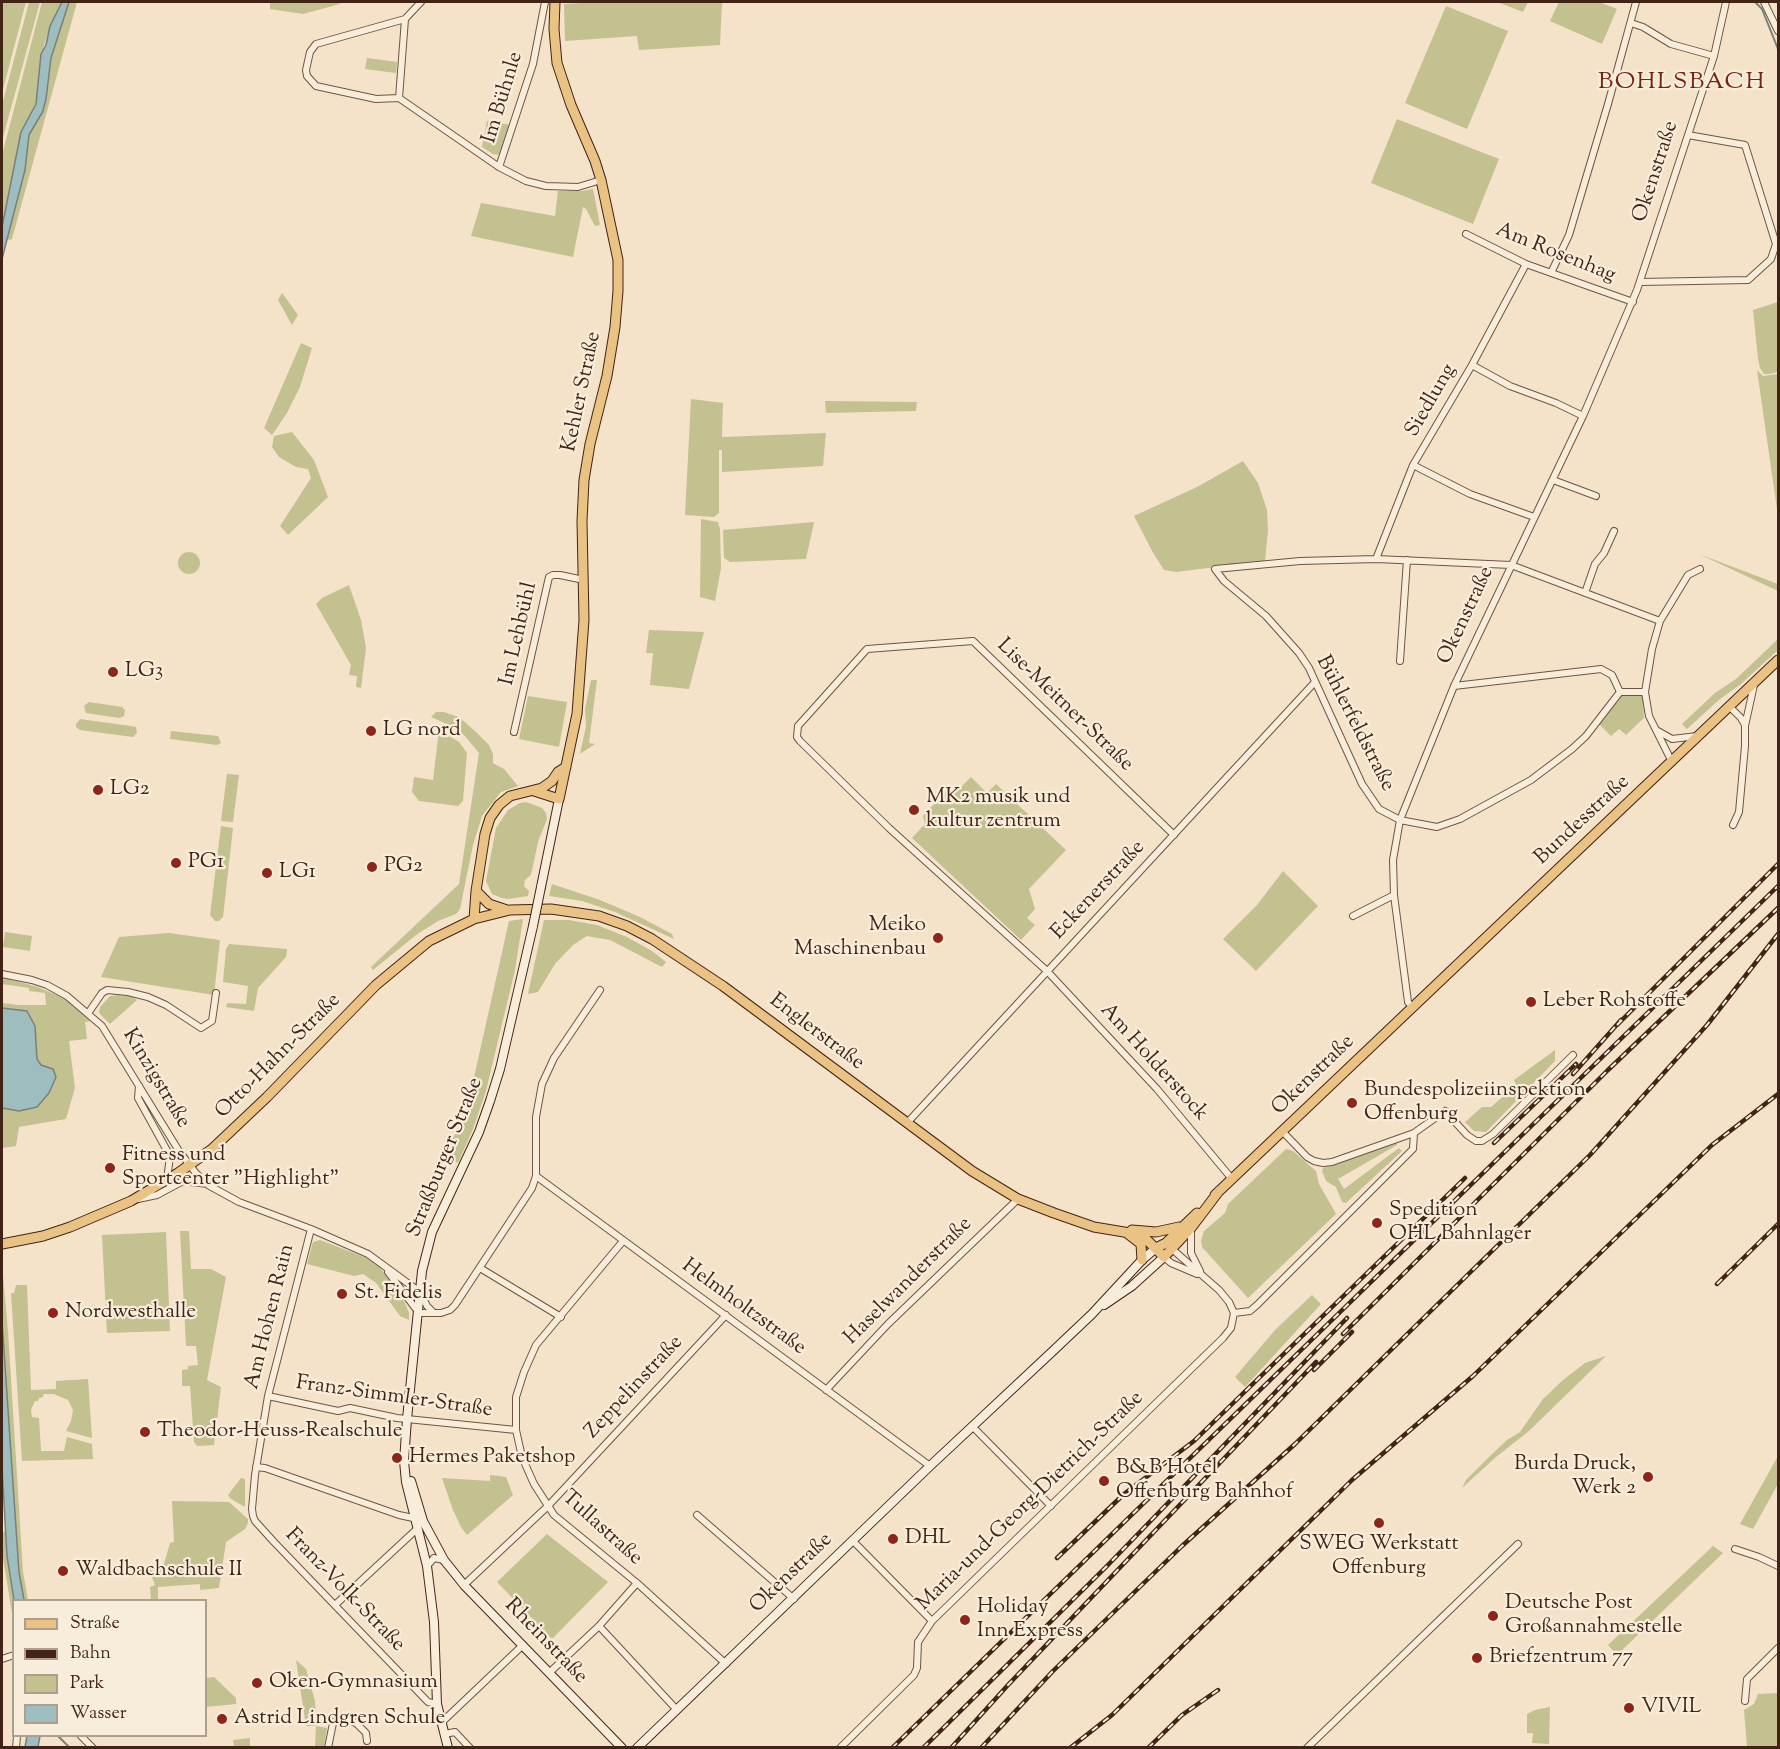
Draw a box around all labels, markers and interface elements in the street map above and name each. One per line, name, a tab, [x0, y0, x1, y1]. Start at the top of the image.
street label: Im Bühnle	[478, 49, 530, 147]
district label: BOHLSBACH	[1598, 70, 1766, 98]
street label: Okenstraße	[1629, 118, 1685, 226]
street label: Am Rosenhag	[1491, 218, 1619, 290]
street label: Kehler Straße	[558, 330, 608, 454]
street label: Siedlung	[1401, 360, 1463, 442]
street label: Okenstraße	[1433, 563, 1501, 669]
street label: Im Lehbühl	[496, 580, 544, 688]
street label: Lise-Meitner-Straße	[990, 634, 1138, 778]
street label: Bühlerfeldstraße	[1309, 652, 1399, 796]
place label: LG3	[125, 659, 163, 685]
marker: LG3	[106, 665, 120, 679]
place label: LG nord	[383, 718, 461, 744]
marker: LG nord	[364, 724, 378, 738]
street label: Bundesstraße	[1530, 771, 1636, 871]
place label: LG2	[110, 777, 150, 803]
marker: LG2	[91, 783, 105, 797]
place label: MK2 musik und kultur zentrum	[926, 785, 1070, 835]
marker: MK2 musik und kultur zentrum	[907, 803, 921, 817]
street label: Eckenerstraße	[1047, 836, 1151, 946]
place label: PG1	[188, 850, 224, 876]
place label: PG2	[384, 854, 423, 880]
marker: PG1	[169, 856, 183, 870]
place label: LG1	[279, 860, 316, 886]
marker: PG2	[365, 860, 379, 874]
marker: LG1	[260, 866, 274, 880]
place label: Meiko Maschinenbau	[794, 913, 926, 963]
marker: Meiko Maschinenbau	[931, 931, 945, 945]
street label: Otto-Hahn-Straße	[211, 989, 347, 1125]
street label: Englerstraße	[764, 989, 868, 1077]
place label: Leber Rohstoffe	[1543, 989, 1686, 1015]
marker: Leber Rohstoffe	[1524, 995, 1538, 1009]
street label: Am Holderstock	[1094, 999, 1212, 1127]
street label: Kinzigstraße	[115, 1025, 195, 1133]
street label: Okenstraße	[1267, 1030, 1361, 1122]
street label: Straßburger Straße	[402, 1074, 490, 1242]
place label: Bundespolizeiinspektion Offenburg	[1364, 1078, 1586, 1128]
marker: Bundespolizeiinspektion Offenburg	[1345, 1096, 1359, 1110]
place label: Fitness und Sportcenter "Highlight"	[122, 1143, 339, 1193]
marker: Fitness und Sportcenter "Highlight"	[103, 1161, 117, 1175]
place label: Spedition OHL Bahnlager	[1389, 1198, 1531, 1248]
street label: Haselwanderstraße	[840, 1213, 978, 1351]
marker: Spedition OHL Bahnlager	[1370, 1216, 1384, 1230]
street label: Am Hohen Rain	[241, 1242, 301, 1392]
street label: Helmholtzstraße	[676, 1254, 810, 1362]
place label: St. Fidelis	[354, 1281, 442, 1307]
marker: St. Fidelis	[335, 1287, 349, 1301]
place label: Nordwesthalle	[65, 1300, 196, 1326]
marker: Nordwesthalle	[46, 1306, 60, 1320]
street label: Zeppelinstraße	[581, 1331, 689, 1445]
street label: Franz-Simmler-Straße	[294, 1372, 494, 1424]
street label: Maria-und-Georg-Dietrich-Straße	[912, 1387, 1150, 1617]
place label: Theodor-Heuss-Realschule	[157, 1419, 403, 1445]
marker: Theodor-Heuss-Realschule	[138, 1425, 152, 1439]
place label: Hermes Paketshop	[409, 1445, 575, 1471]
marker: Hermes Paketshop	[390, 1451, 404, 1465]
place label: Burda Druck, Werk 2	[1514, 1452, 1636, 1502]
place label: B&B Hotel Offenburg Bahnhof	[1116, 1456, 1293, 1506]
marker: Burda Druck, Werk 2	[1641, 1470, 1655, 1484]
marker: B&B Hotel Offenburg Bahnhof	[1097, 1474, 1111, 1488]
street label: Tullastraße	[555, 1486, 647, 1572]
marker: SWEG Werkstatt Offenburg	[1372, 1516, 1386, 1530]
street label: Franz-Volk-Straße	[279, 1524, 409, 1658]
place label: DHL	[905, 1526, 951, 1552]
street label: Okenstraße	[745, 1528, 839, 1620]
marker: DHL	[886, 1532, 900, 1546]
place label: SWEG Werkstatt Offenburg	[1299, 1532, 1459, 1582]
place label: Waldbachschule II	[75, 1558, 243, 1584]
marker: Waldbachschule II	[56, 1564, 70, 1578]
place label: Deutsche Post Großannahmestelle	[1505, 1591, 1682, 1641]
street label: Rheinstraße	[498, 1594, 592, 1690]
place label: Holiday Inn Express	[977, 1595, 1083, 1645]
legend	[12, 1599, 207, 1737]
marker: Deutsche Post Großannahmestelle	[1486, 1609, 1500, 1623]
text: Straße	[70, 1611, 120, 1637]
marker: Holiday Inn Express	[958, 1613, 972, 1627]
text: Bahn	[70, 1641, 111, 1667]
place label: Briefzentrum 77	[1489, 1645, 1633, 1671]
marker: Briefzentrum 77	[1470, 1651, 1484, 1665]
place label: Oken-Gymnasium	[269, 1670, 438, 1696]
text: Park	[70, 1671, 104, 1697]
marker: Oken-Gymnasium	[250, 1676, 264, 1690]
place label: VIVIL	[1641, 1695, 1701, 1721]
text: Wasser	[70, 1701, 127, 1727]
marker: VIVIL	[1622, 1701, 1636, 1715]
place label: Astrid Lindgren Schule	[234, 1706, 445, 1732]
marker: Astrid Lindgren Schule	[215, 1712, 229, 1726]

